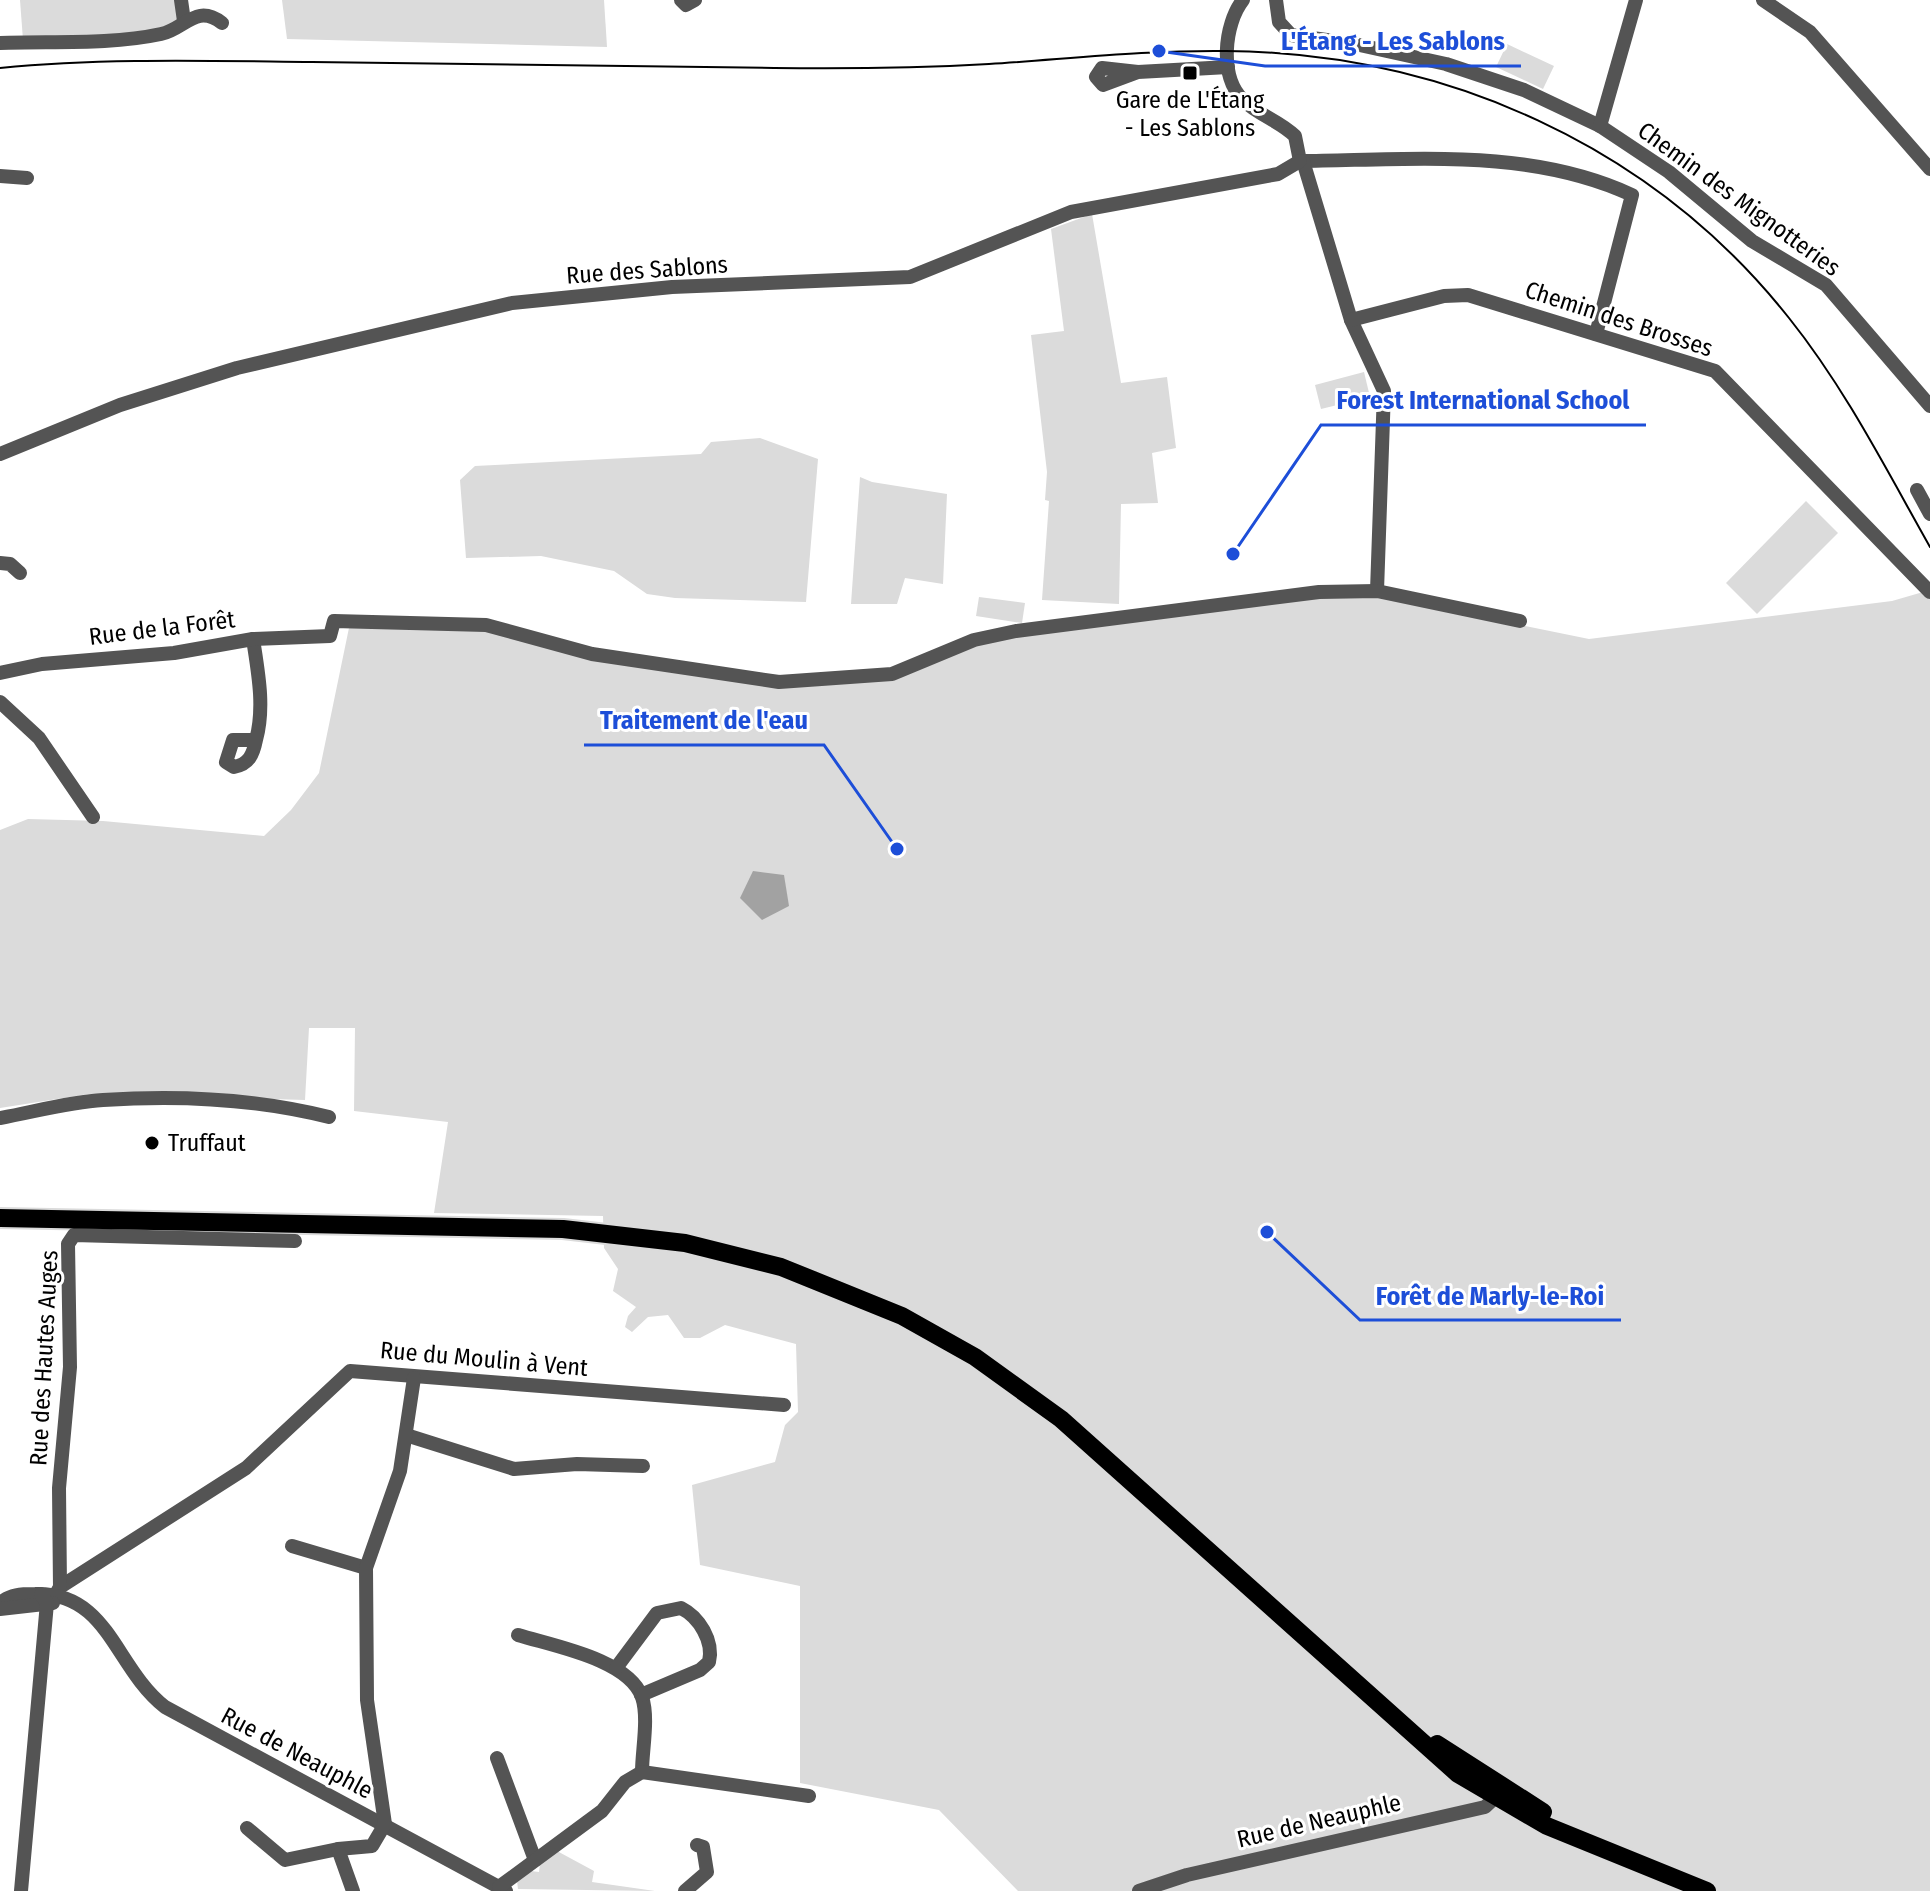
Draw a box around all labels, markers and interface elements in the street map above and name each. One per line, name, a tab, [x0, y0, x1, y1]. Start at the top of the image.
callout: L'Étang - Les Sablons	[1265, 16, 1521, 66]
text: L'Étang - Les Sablons	[1281, 25, 1505, 57]
marker: Gare de L'Étang - Les Sablons	[1181, 64, 1199, 82]
place label: Gare de L'Étang - Les Sablons	[1116, 85, 1265, 142]
street label: Chemin des Mignotteries	[1632, 116, 1846, 282]
street label: Rue des Sablons	[565, 250, 729, 290]
street label: Chemin des Brosses	[1522, 275, 1716, 363]
callout: Forest International School	[1321, 375, 1646, 425]
text: Forest International School	[1337, 385, 1630, 416]
street label: Rue de la Forêt	[87, 605, 237, 651]
callout: Traitement de l'eau	[584, 695, 824, 745]
text: Traitement de l'eau	[600, 705, 808, 736]
place label: Truffaut	[168, 1129, 246, 1157]
marker: Truffaut	[143, 1134, 161, 1152]
street label: Rue des Hautes Auges	[24, 1249, 64, 1467]
callout: Forêt de Marly-le-Roi	[1360, 1270, 1621, 1320]
text: Forêt de Marly-le-Roi	[1376, 1281, 1604, 1312]
street label: Rue du Moulin à Vent	[379, 1336, 589, 1382]
street label: Rue de Neauphle	[216, 1701, 378, 1805]
street label: Rue de Neauphle	[1234, 1789, 1404, 1853]

